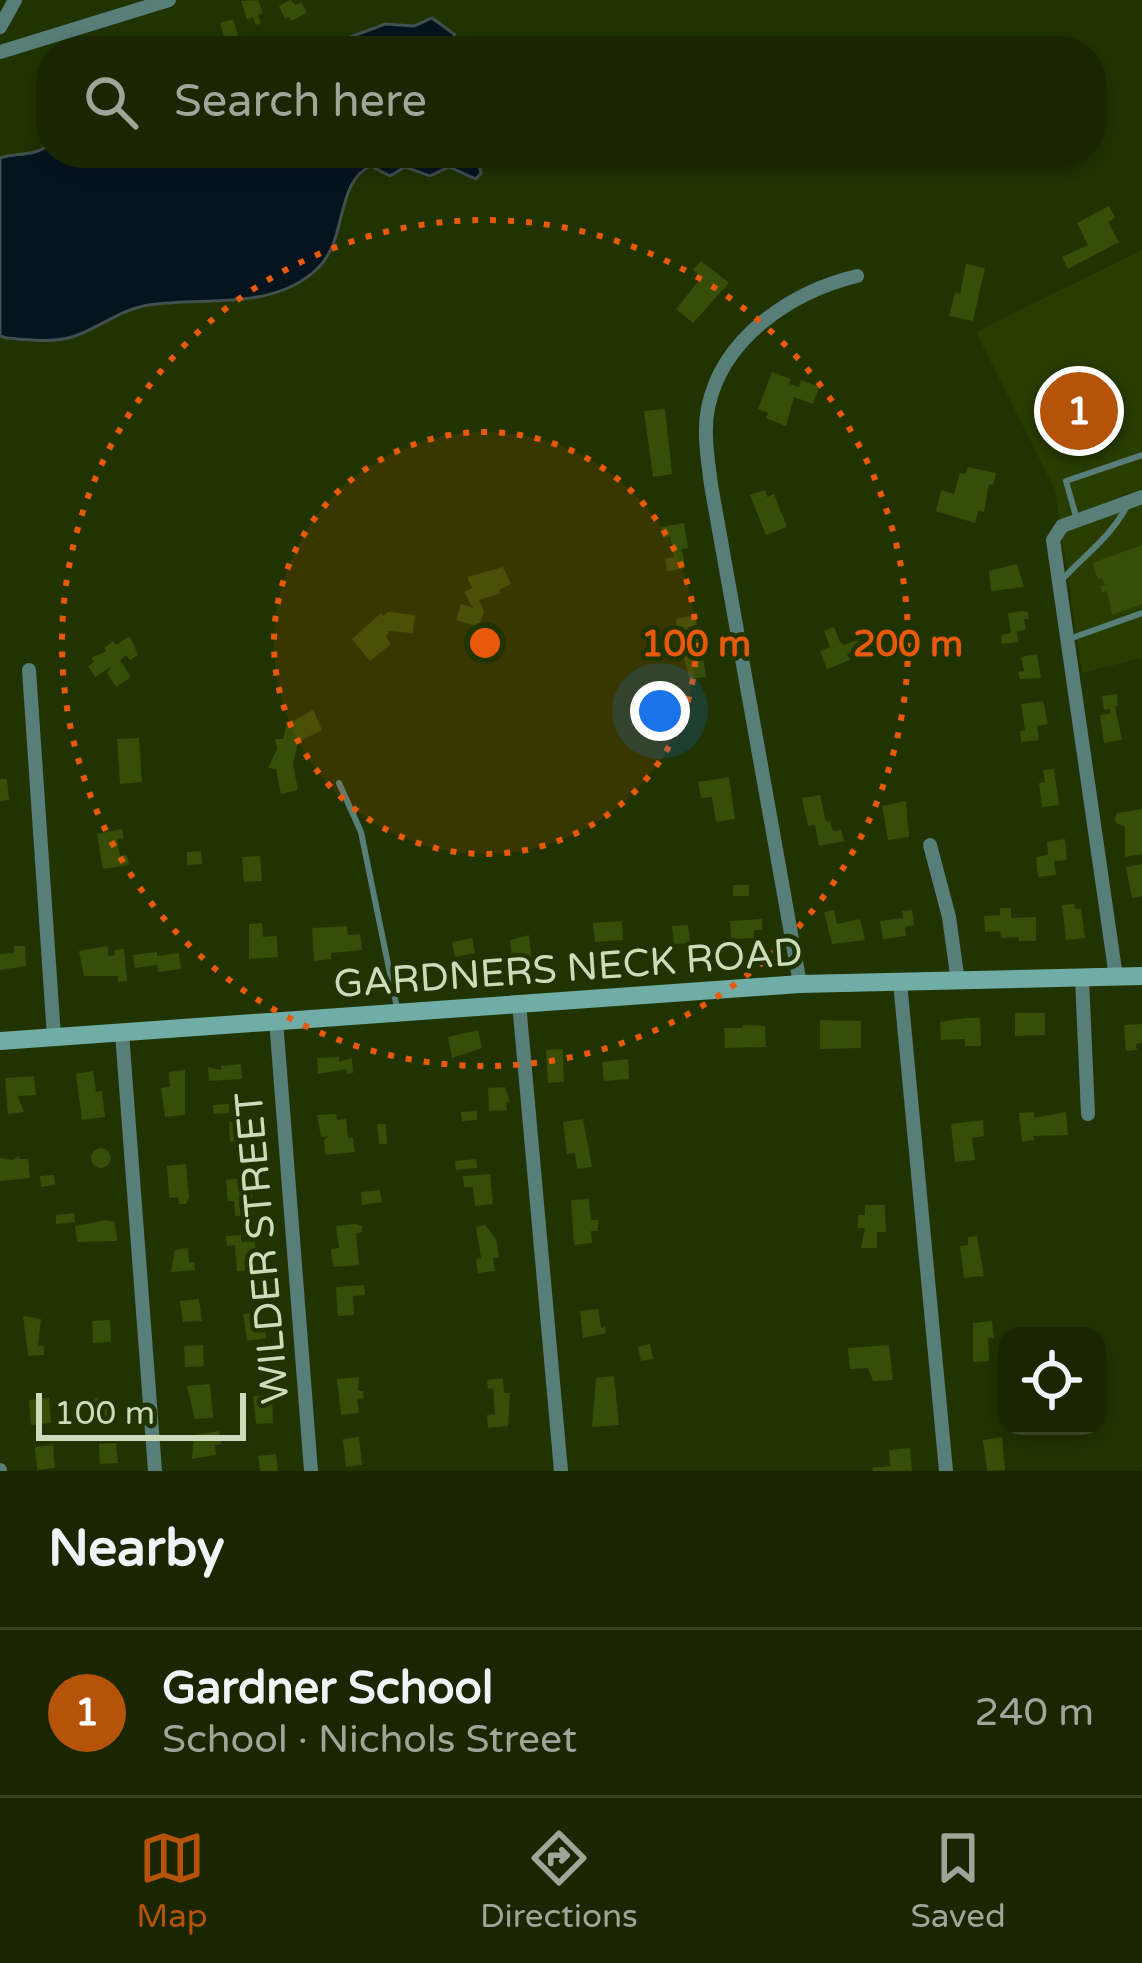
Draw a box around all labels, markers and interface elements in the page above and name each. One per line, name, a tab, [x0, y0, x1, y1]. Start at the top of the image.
search box	[36, 36, 1106, 168]
icon: search	[78, 69, 144, 135]
text: Search here	[174, 75, 427, 129]
pin: 1	[1040, 366, 1118, 456]
centre of rings	[464, 622, 506, 664]
text: 100 m	[641, 623, 751, 666]
text: 200 m	[853, 623, 963, 666]
your location	[630, 681, 690, 741]
street label: GARDNERS NECK ROAD	[332, 929, 804, 1008]
street label: WILDER STREET	[225, 1090, 300, 1406]
map controls	[998, 1327, 1106, 1435]
button: locate	[998, 1327, 1106, 1435]
scale bar	[36, 1387, 246, 1440]
text: 100 m	[54, 1394, 155, 1433]
text: Nearby	[48, 1518, 225, 1580]
text: Gardner School	[162, 1662, 493, 1716]
text: 1	[75, 1689, 99, 1736]
text: 240 m	[975, 1689, 1094, 1736]
text: School · Nichols Street	[162, 1716, 577, 1763]
tab: Map	[136, 1825, 208, 1936]
tab: Directions	[480, 1825, 638, 1936]
tab: Saved	[910, 1825, 1006, 1936]

